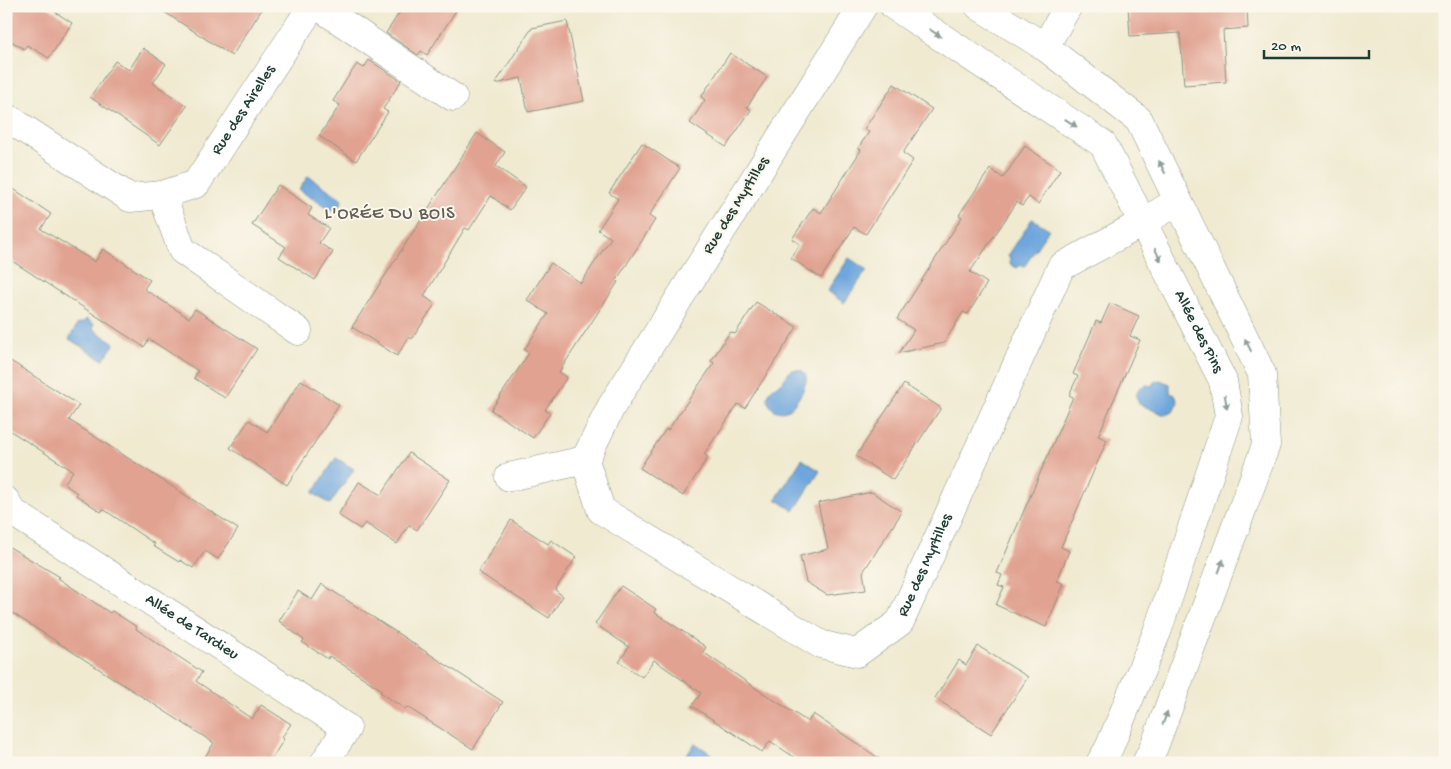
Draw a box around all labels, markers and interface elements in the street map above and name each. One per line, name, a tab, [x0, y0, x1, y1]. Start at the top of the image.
one-way arrow	[928, 28, 942, 38]
scale bar	[1264, 28, 1368, 60]
text: 20 m	[1271, 38, 1301, 56]
street label: Rue des Airelles	[208, 61, 281, 159]
one-way arrow	[1064, 118, 1077, 128]
street label: Rue des Myrtilles	[700, 153, 775, 258]
one-way arrow	[1158, 160, 1166, 174]
district label: L'ORÉE DU BOIS	[324, 204, 456, 225]
one-way arrow	[1154, 248, 1162, 262]
street label: Allée des Pins	[1169, 287, 1227, 377]
one-way arrow	[1244, 337, 1252, 352]
one-way arrow	[1223, 394, 1231, 410]
street label: Rue des Myrtilles	[894, 510, 958, 620]
one-way arrow	[1218, 558, 1225, 573]
street label: Allée de Tardieu	[141, 590, 242, 665]
one-way arrow	[1161, 710, 1169, 725]

